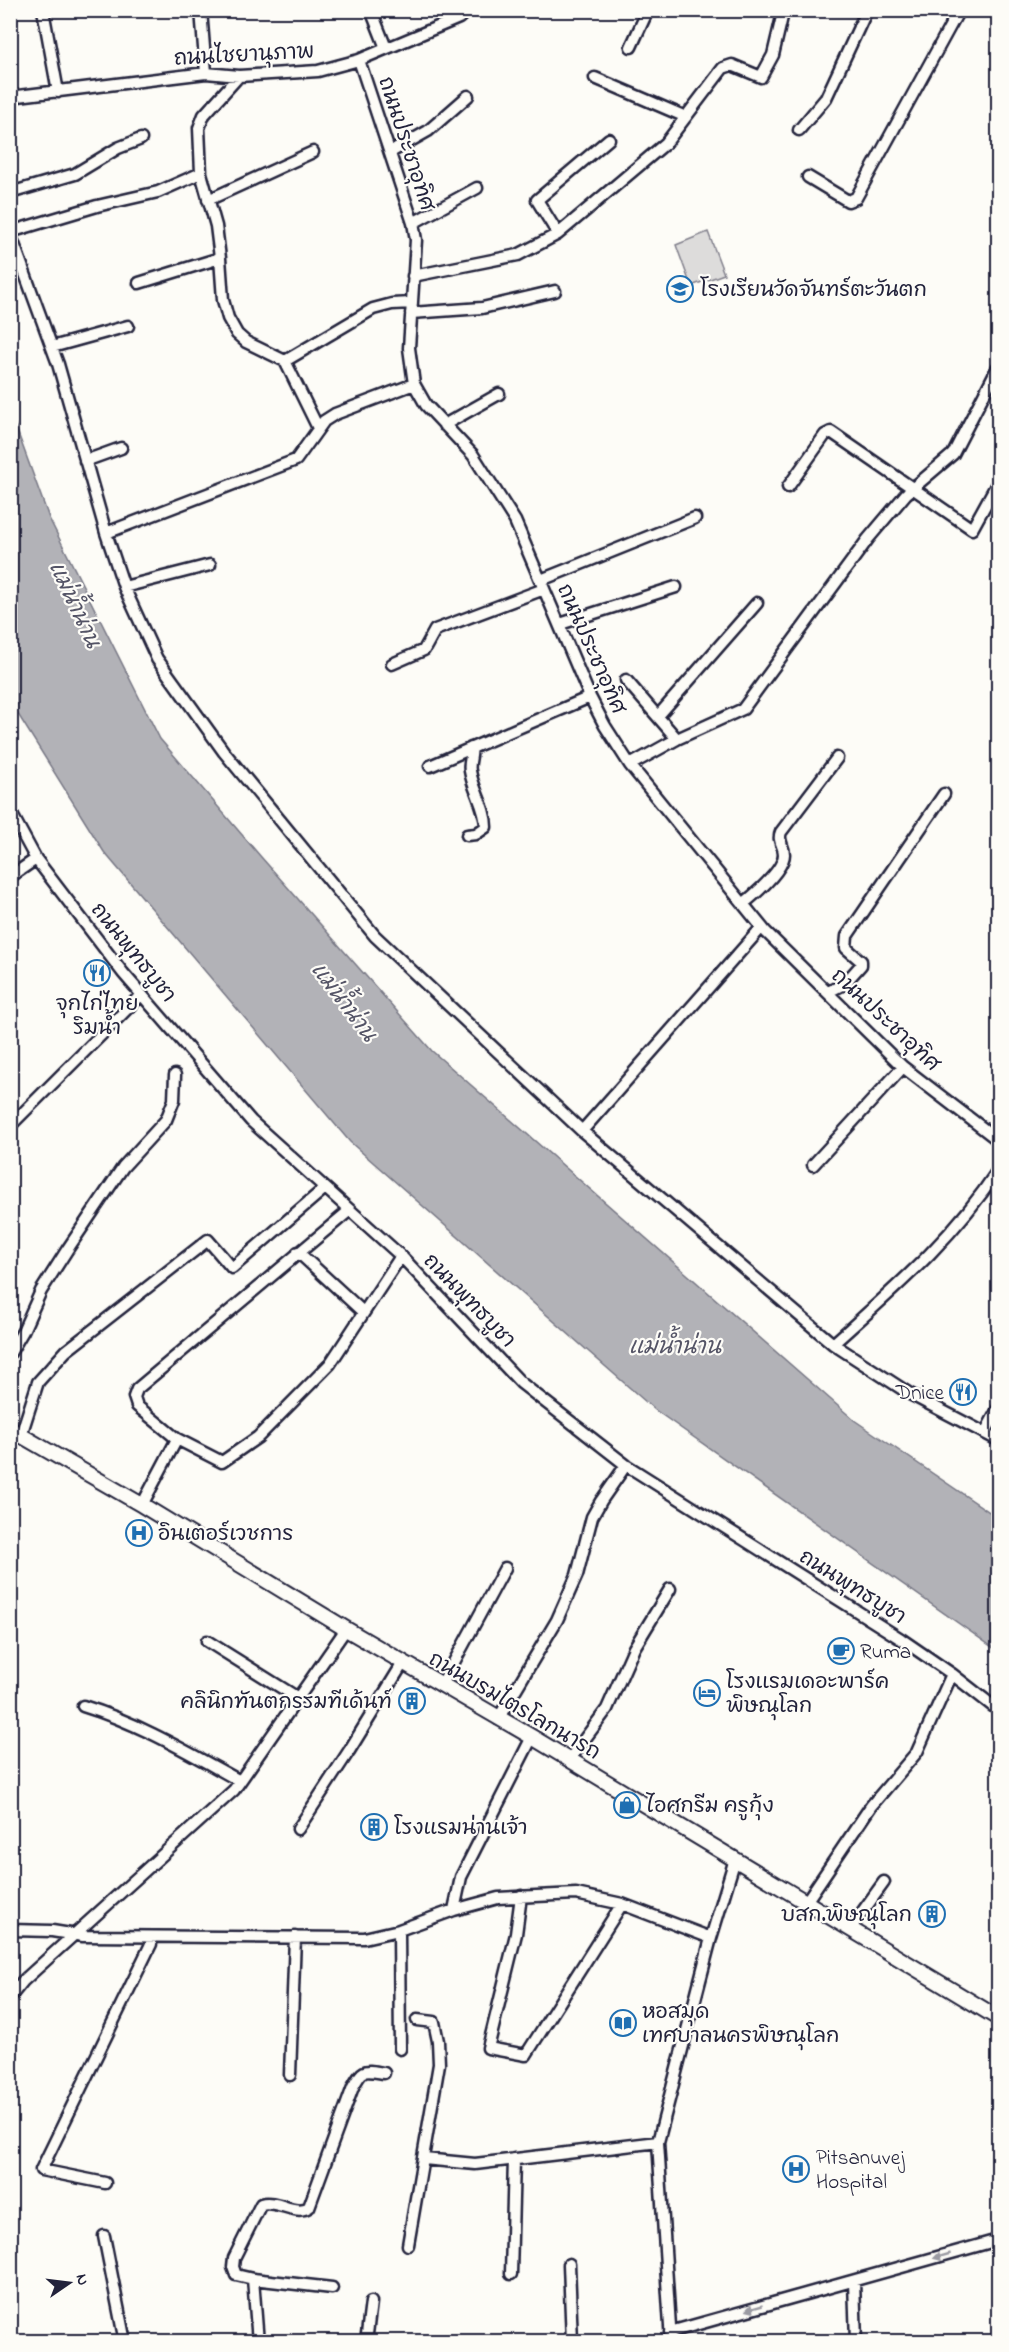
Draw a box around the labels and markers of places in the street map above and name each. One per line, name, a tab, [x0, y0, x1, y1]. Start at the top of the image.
school or university icon: โรงเรียนวัดจันทร์ตะวันตก	[665, 274, 695, 304]
place label: โรงเรียนวัดจันทร์ตะวันตก	[700, 276, 927, 306]
restaurant icon: จุกไก่ไทย ริมน้ำ	[82, 958, 112, 988]
place label: จุกไก่ไทย ริมน้ำ	[55, 990, 139, 1044]
restaurant icon: Dnice	[948, 1377, 978, 1407]
place label: Dnice	[895, 1379, 945, 1409]
hospital icon: อินเตอร์เวชการ	[124, 1518, 154, 1548]
place label: อินเตอร์เวชการ	[158, 1520, 293, 1550]
cafe icon: Ruma	[826, 1636, 856, 1666]
place label: Ruma	[860, 1638, 911, 1668]
place label: โรงแรมเดอะพาร์ค พิษณุโลก	[726, 1668, 889, 1722]
hotel icon: โรงแรมเดอะพาร์ค พิษณุโลก	[692, 1678, 722, 1708]
building icon: คลินิกทันตกรรมทีเด้นท์	[397, 1686, 427, 1716]
place label: คลินิกทันตกรรมทีเด้นท์	[180, 1688, 392, 1718]
shop icon: ไอศกรีม ครูกุ้ง	[612, 1790, 642, 1820]
place label: ไอศกรีม ครูกุ้ง	[645, 1792, 774, 1822]
building icon: โรงแรมน่านเจ้า	[359, 1812, 389, 1842]
place label: โรงแรมน่านเจ้า	[394, 1814, 527, 1844]
building icon: บสก.พิษณุโลก	[917, 1899, 947, 1929]
place label: บสก.พิษณุโลก	[781, 1901, 912, 1931]
place label: หอสมุด เทศบาลนครพิษณุโลก	[642, 1998, 840, 2052]
library icon: หอสมุด เทศบาลนครพิษณุโลก	[608, 2008, 638, 2038]
place label: Pitsanuvej Hospital	[816, 2144, 905, 2198]
hospital icon: Pitsanuvej Hospital	[781, 2154, 811, 2184]

